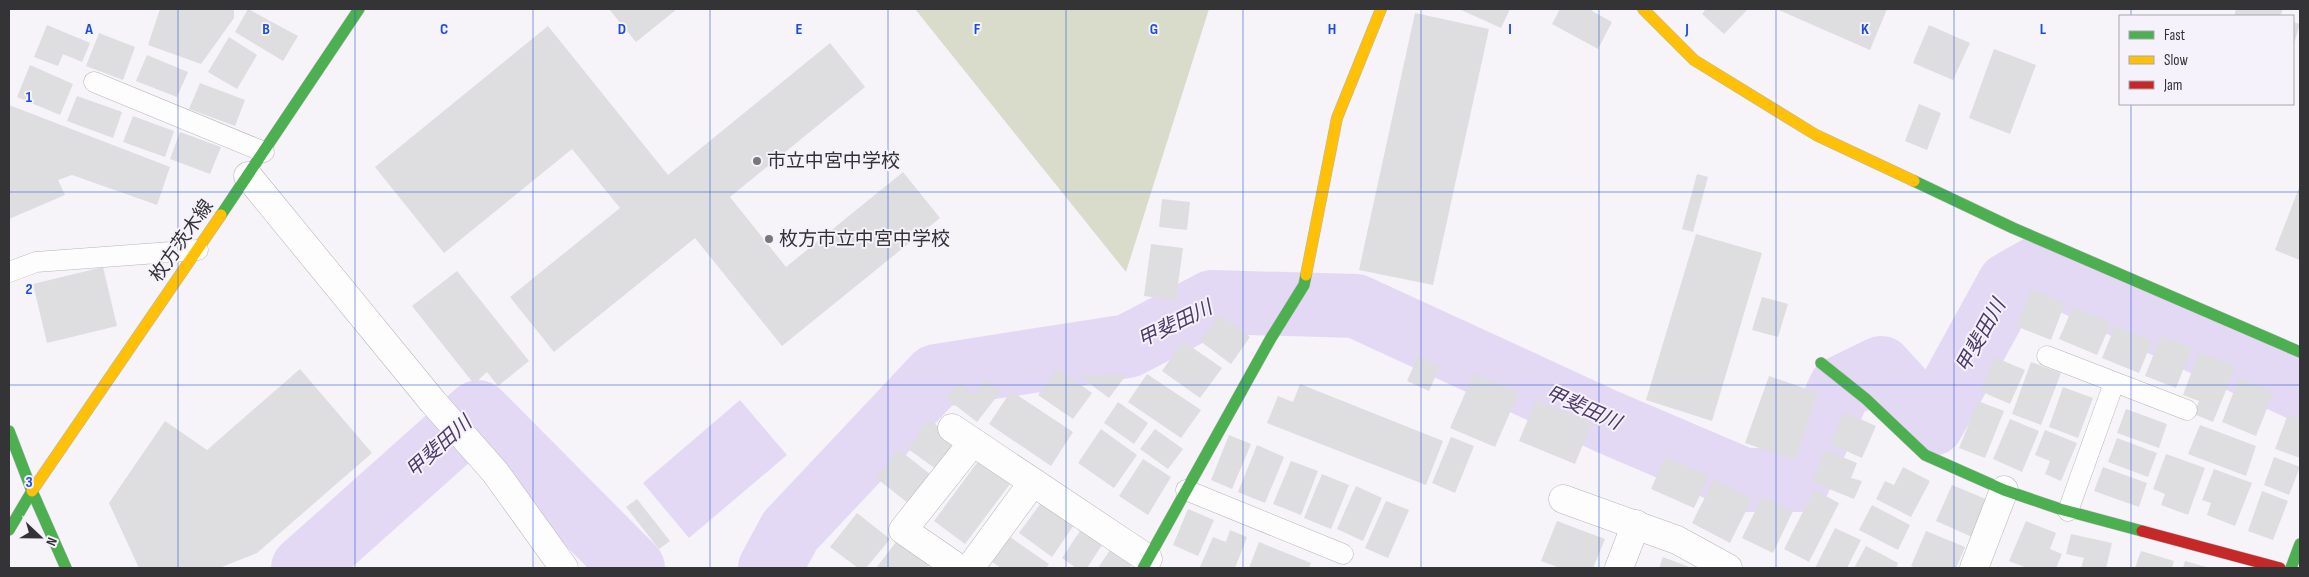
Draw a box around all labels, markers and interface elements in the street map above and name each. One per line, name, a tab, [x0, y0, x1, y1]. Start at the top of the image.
legend	[2119, 15, 2294, 105]
text: A	[84, 20, 93, 39]
text: B	[262, 20, 270, 39]
text: C	[440, 20, 448, 39]
text: D	[618, 20, 626, 39]
text: E	[796, 20, 803, 39]
text: F	[974, 20, 981, 39]
text: G	[1150, 20, 1158, 39]
text: H	[1328, 20, 1336, 39]
text: I	[1508, 20, 1512, 39]
text: J	[1684, 20, 1689, 39]
text: K	[1861, 20, 1869, 39]
text: L	[2040, 20, 2047, 39]
text: Fast	[2164, 26, 2186, 45]
text: Slow	[2164, 51, 2188, 70]
text: Jam	[2163, 76, 2182, 95]
text: 1	[26, 88, 33, 107]
place label: 市立中宮中学校	[767, 150, 900, 173]
marker: 市立中宮中学校	[751, 155, 763, 167]
street label: 枚方茨木線	[145, 195, 219, 287]
place label: 枚方市立中宮中学校	[779, 228, 950, 251]
marker: 枚方市立中宮中学校	[763, 233, 775, 245]
text: 2	[25, 280, 33, 299]
water label: 甲斐田川	[1951, 293, 2012, 377]
water label: 甲斐田川	[1134, 295, 1218, 352]
water label: 甲斐田川	[1542, 381, 1626, 436]
water label: 甲斐田川	[401, 410, 478, 483]
text: 3	[25, 473, 33, 492]
north arrow	[15, 512, 65, 562]
text: N	[42, 535, 61, 548]

